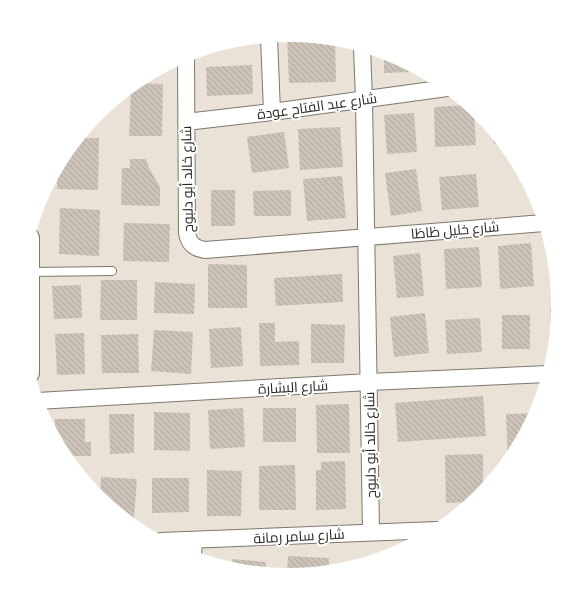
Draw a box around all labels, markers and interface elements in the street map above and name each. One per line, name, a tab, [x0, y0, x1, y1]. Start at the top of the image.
street label: شارع عبد الفتاح عودة	[256, 89, 378, 123]
street label: شارع خالد أبو دلبوح	[177, 126, 197, 232]
street label: شارع خليل ظاظا	[410, 217, 500, 243]
street label: شارع البشارة	[258, 376, 328, 398]
street label: شارع خالد أبو دلبوح	[360, 392, 380, 498]
street label: شارع سامر رمانة	[253, 525, 345, 547]

